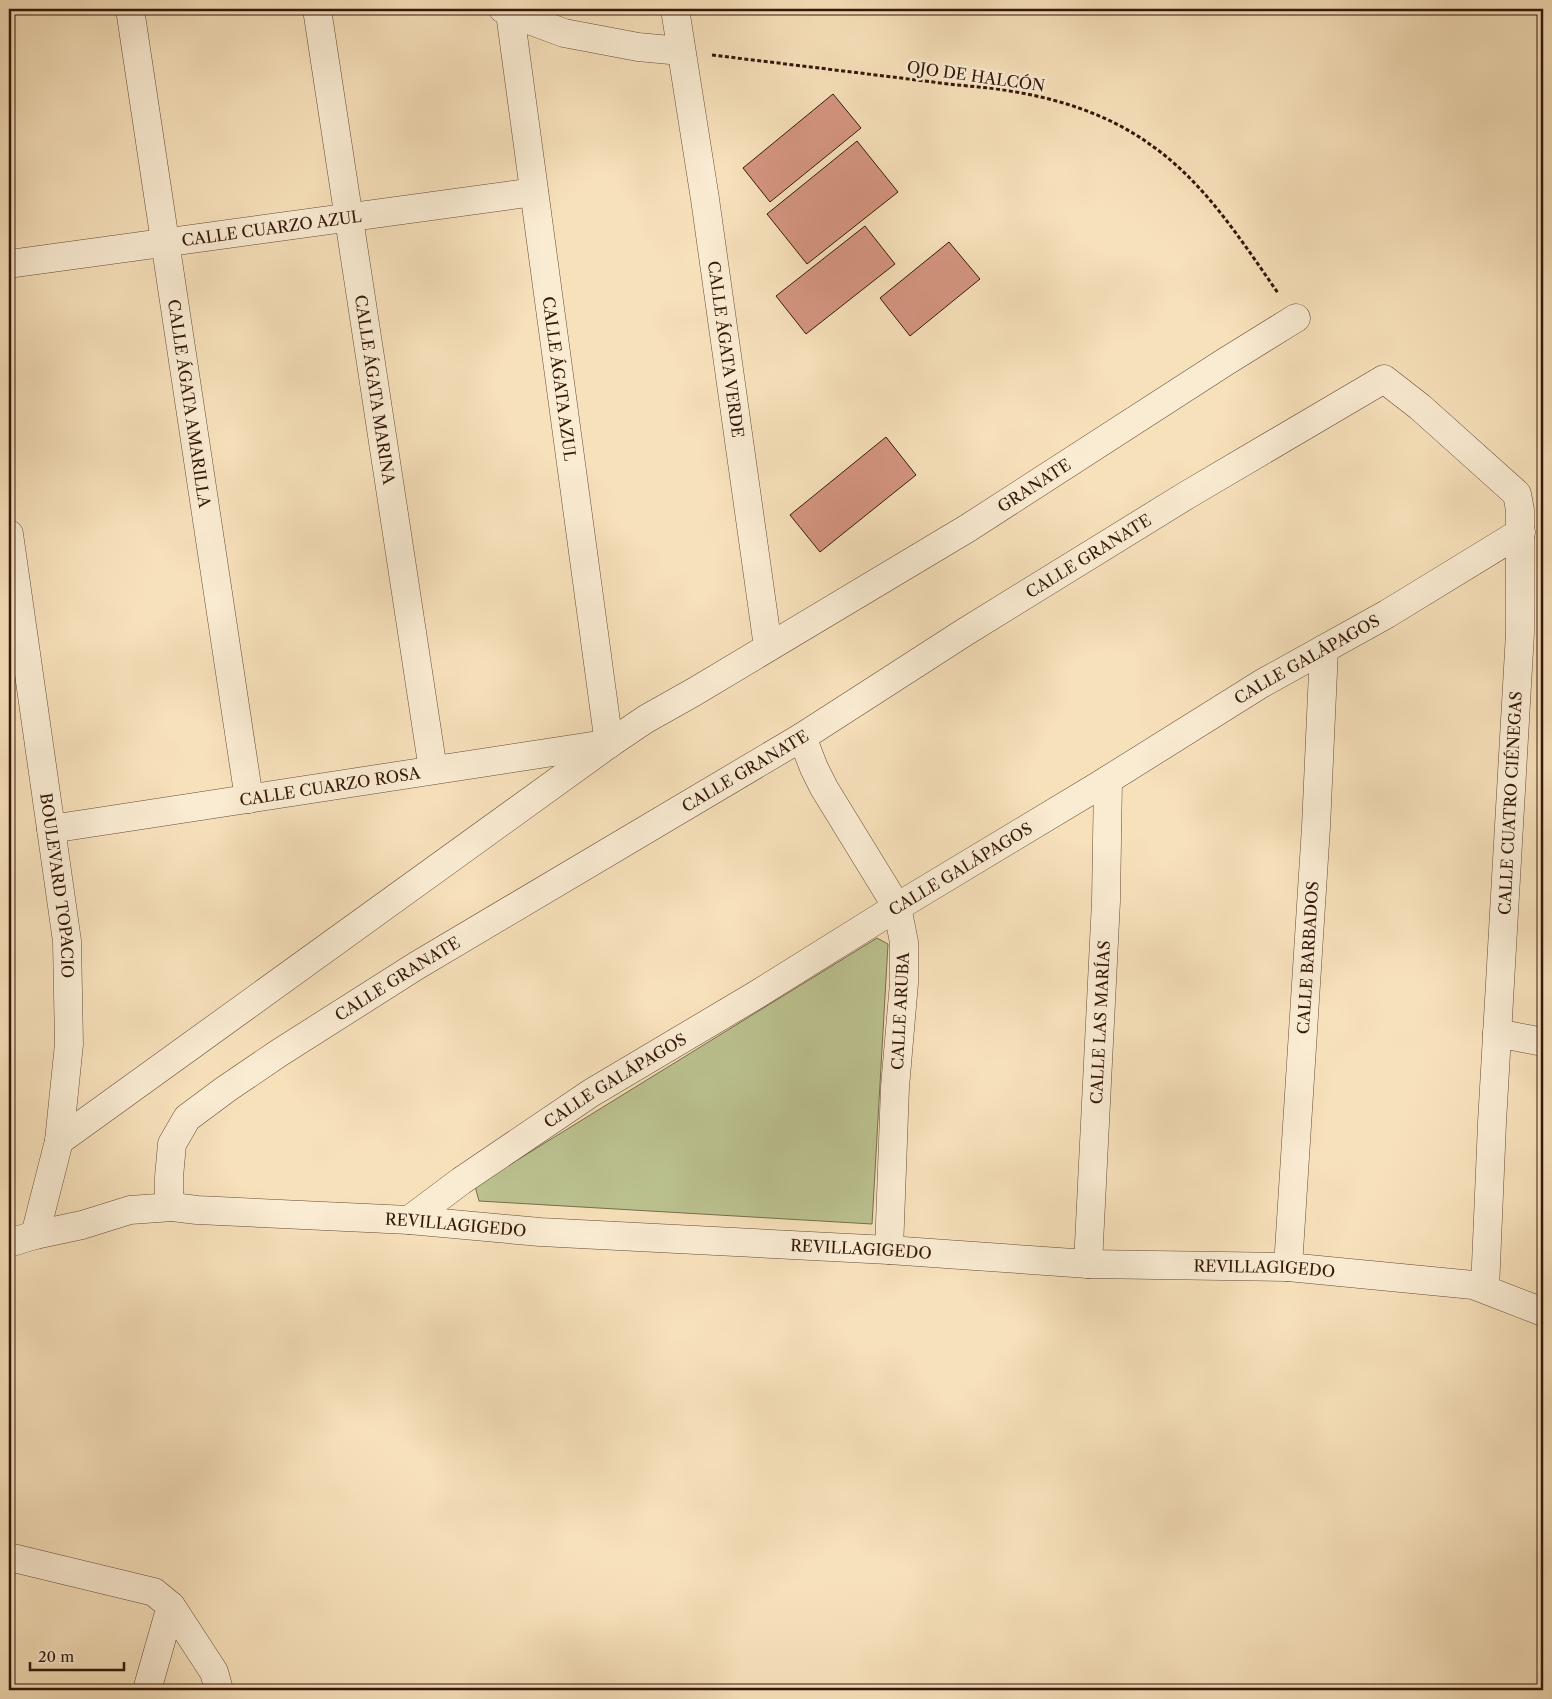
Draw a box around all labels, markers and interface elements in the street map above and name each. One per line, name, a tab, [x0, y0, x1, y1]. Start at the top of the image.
street label: OJO DE HALCÓN	[906, 56, 1046, 96]
street label: CALLE CUARZO AZUL	[180, 206, 363, 250]
street label: CALLE ÁGATA VERDE	[704, 259, 748, 439]
street label: CALLE ÁGATA MARINA	[351, 293, 400, 487]
street label: CALLE ÁGATA AZUL	[538, 295, 581, 463]
street label: CALLE ÁGATA AMARILLA	[164, 298, 215, 510]
street label: GRANATE	[994, 454, 1074, 516]
street label: CALLE GRANATE	[1022, 510, 1155, 602]
street label: CALLE GALÁPAGOS	[1230, 610, 1383, 708]
street label: CALLE CUATRO CIÉNEGAS	[1494, 691, 1526, 915]
street label: CALLE GRANATE	[678, 726, 812, 816]
street label: CALLE CUARZO ROSA	[238, 762, 423, 810]
street label: BOULEVARD TOPACIO	[36, 792, 78, 978]
street label: CALLE GALÁPAGOS	[885, 818, 1036, 920]
street label: CALLE BARBADOS	[1293, 880, 1323, 1035]
street label: CALLE GRANATE	[331, 932, 464, 1025]
street label: CALLE LAS MARÍAS	[1086, 940, 1114, 1105]
street label: CALLE ARUBA	[887, 950, 913, 1071]
street label: CALLE GALÁPAGOS	[540, 1029, 690, 1132]
street label: REVILLAGIGEDO	[385, 1209, 527, 1241]
street label: REVILLAGIGEDO	[790, 1235, 932, 1263]
street label: REVILLAGIGEDO	[1193, 1256, 1336, 1282]
scale bar	[30, 1639, 124, 1671]
text: 20 m	[38, 1647, 74, 1666]

